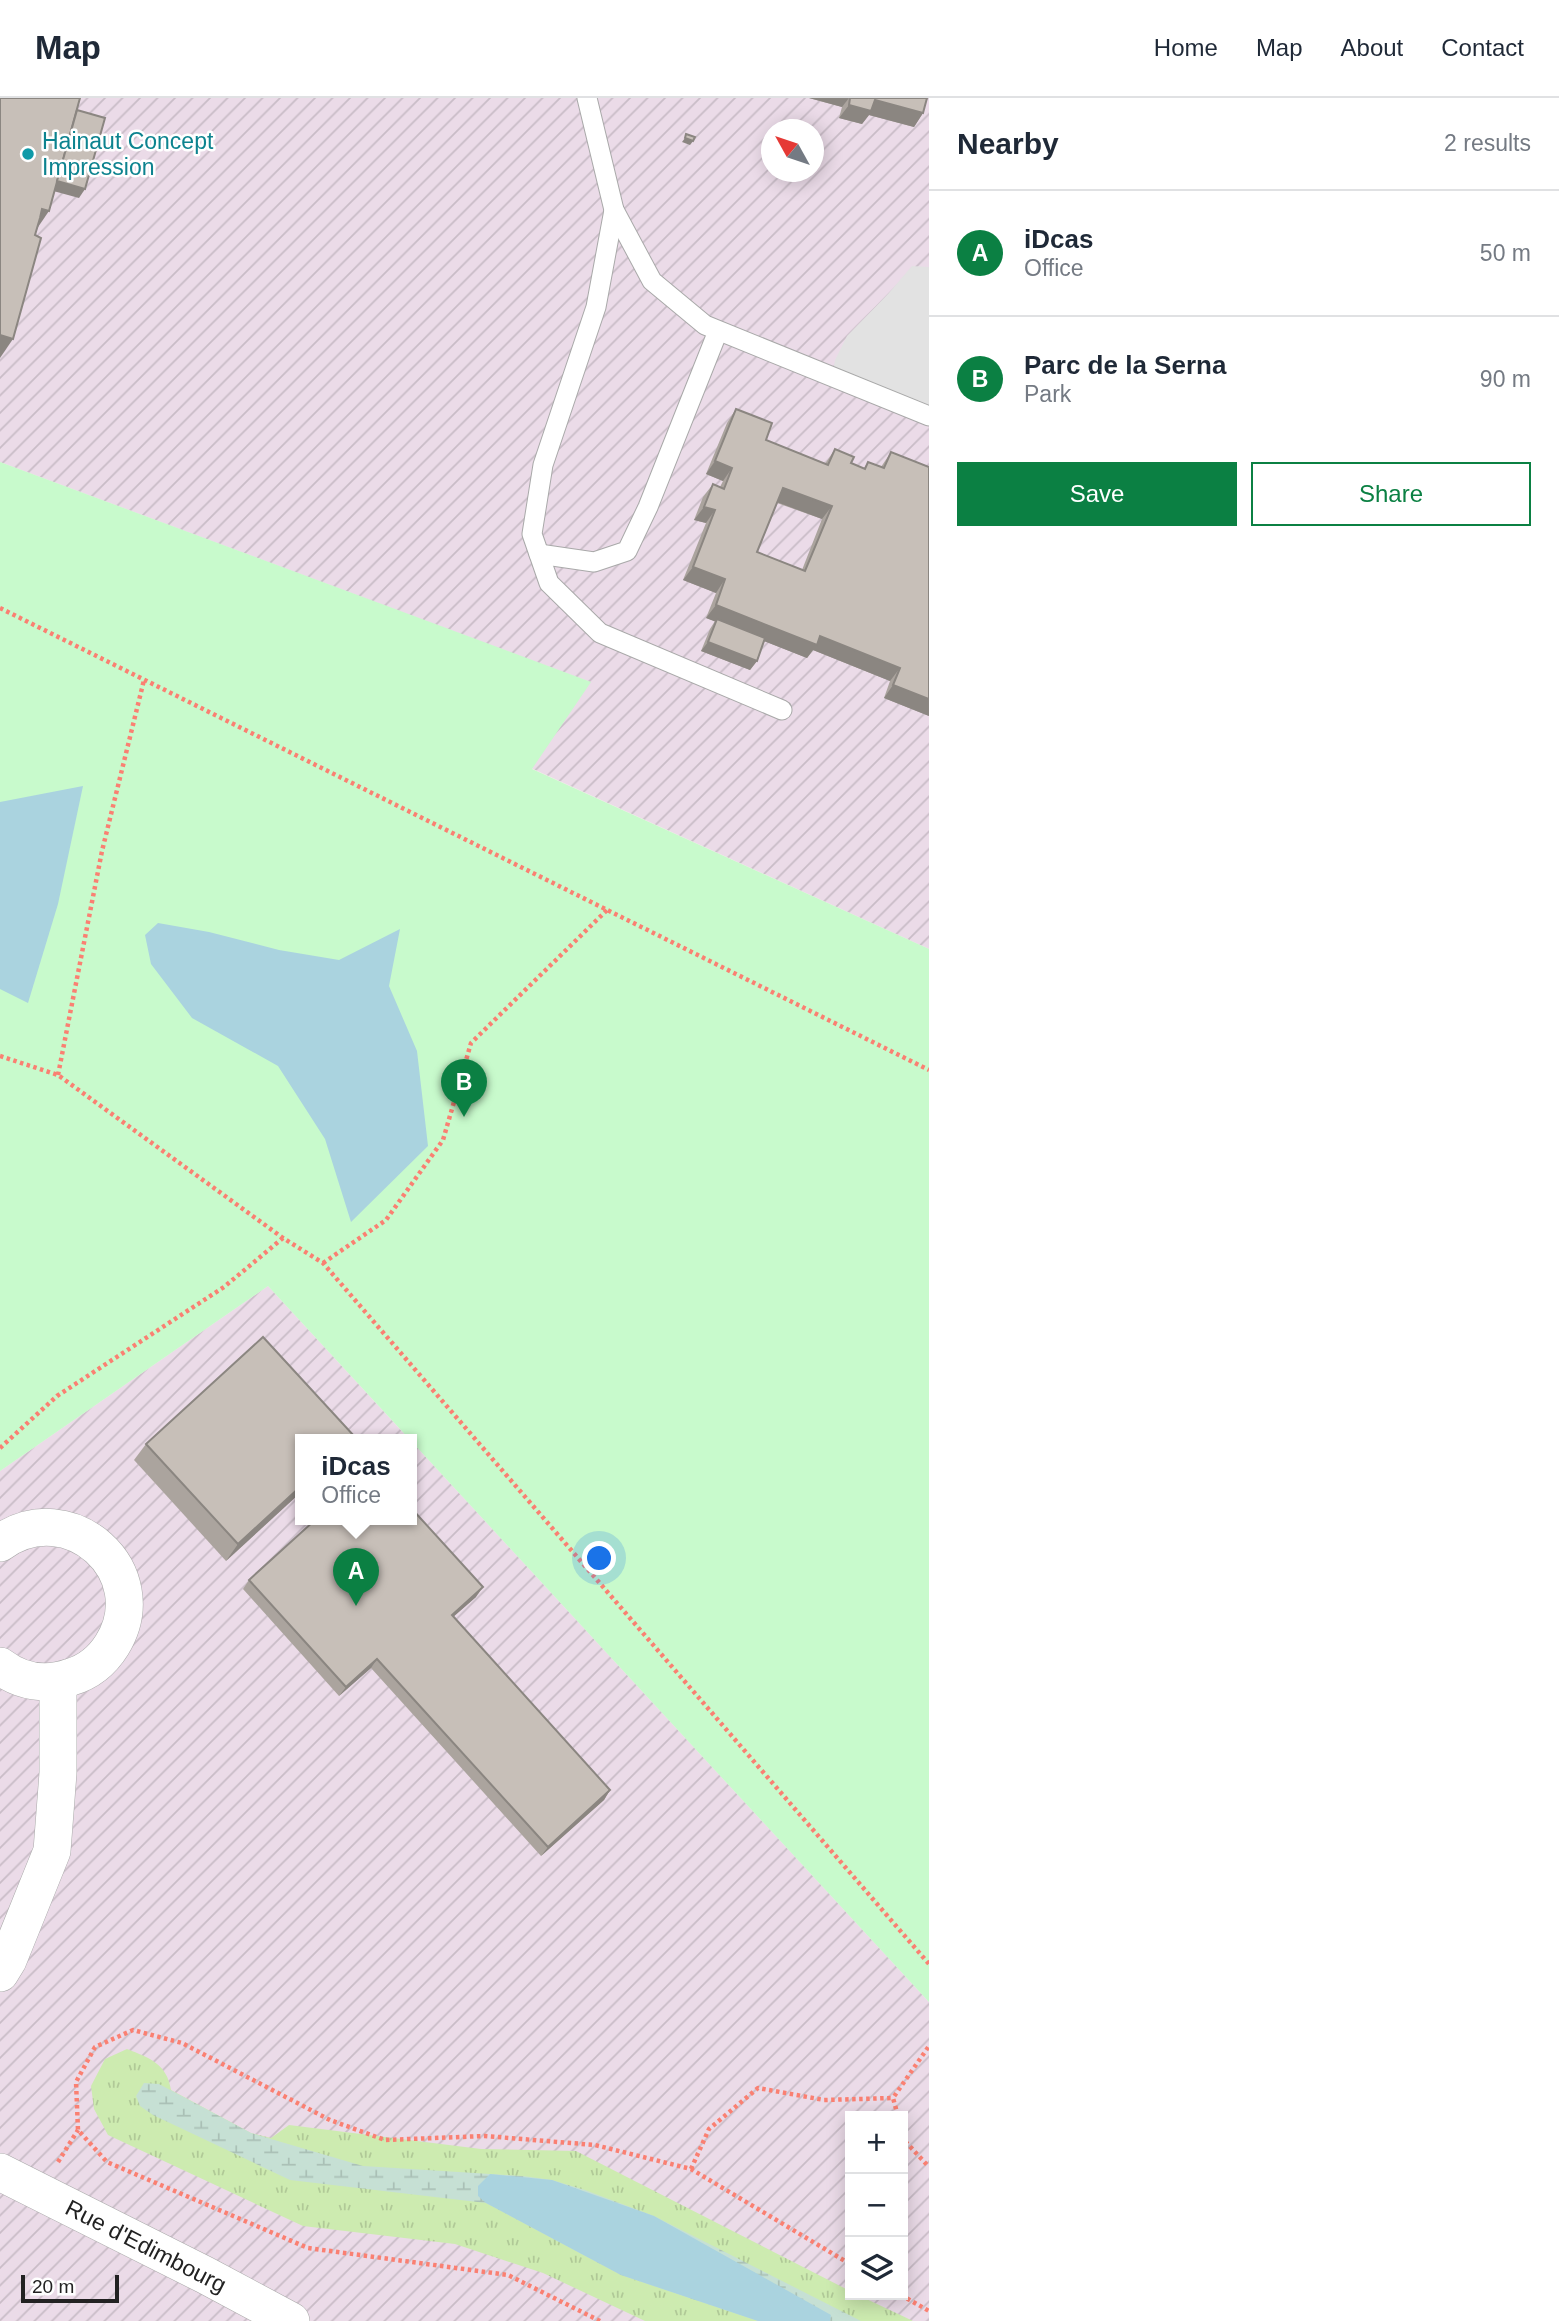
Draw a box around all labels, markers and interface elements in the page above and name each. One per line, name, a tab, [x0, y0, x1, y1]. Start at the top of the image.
text: Map	[35, 29, 101, 66]
text: Home	[1154, 34, 1218, 61]
text: Map	[1256, 34, 1303, 61]
text: About	[1341, 34, 1403, 61]
text: Contact	[1441, 34, 1524, 61]
north arrow	[761, 119, 824, 182]
text: Nearby	[957, 127, 1059, 160]
place label: Hainaut Concept Impression	[42, 128, 214, 180]
text: 2 results	[1444, 130, 1531, 156]
marker: Hainaut Concept Impression	[20, 146, 36, 162]
text: iDcas	[1024, 224, 1093, 254]
text: A	[972, 240, 988, 266]
text: 50 m	[1480, 240, 1531, 266]
text: Office	[1024, 255, 1084, 281]
text: Parc de la Serna	[1024, 350, 1226, 380]
text: B	[972, 366, 988, 392]
text: 90 m	[1480, 366, 1531, 392]
text: Park	[1024, 381, 1071, 407]
button: Save	[957, 462, 1237, 526]
button: Share	[1251, 462, 1531, 526]
pin: B	[441, 1059, 487, 1117]
popup	[295, 1434, 417, 1525]
text: iDcas	[321, 1451, 391, 1481]
text: Office	[321, 1482, 381, 1508]
your location	[582, 1541, 616, 1575]
pin: A	[333, 1548, 379, 1606]
map controls	[845, 2111, 908, 2300]
button: +	[845, 2111, 908, 2174]
button: −	[845, 2174, 908, 2237]
street label: Rue d'Edimbourg	[61, 2194, 231, 2298]
button: layers	[845, 2237, 908, 2300]
scale bar	[21, 2272, 119, 2304]
text: 20 m	[32, 2276, 74, 2297]

